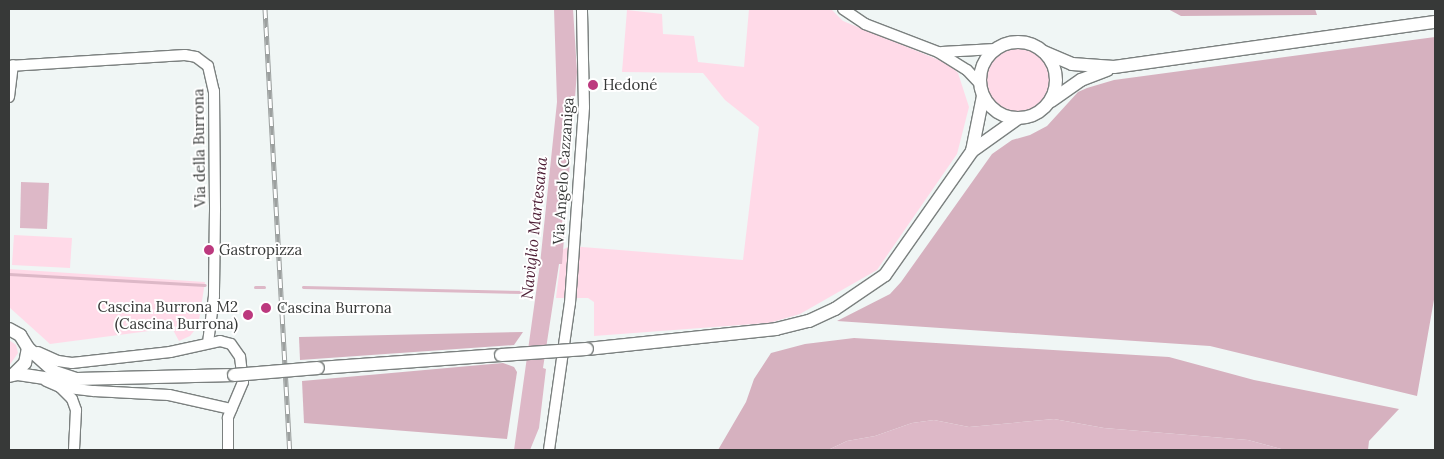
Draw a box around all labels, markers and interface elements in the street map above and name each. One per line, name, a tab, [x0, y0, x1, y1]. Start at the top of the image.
place label: Hedoné	[603, 76, 657, 94]
marker: Hedoné	[587, 79, 599, 91]
street label: Via della Burrona	[189, 88, 209, 208]
street label: Via Angelo Cazzaniga	[549, 97, 577, 245]
water label: Naviglio Martesana	[517, 156, 551, 300]
place label: Gastropizza	[219, 241, 302, 259]
marker: Gastropizza	[203, 244, 215, 256]
place label: Cascina Burrona M2 (Cascina Burrona)	[97, 297, 238, 332]
place label: Cascina Burrona	[277, 299, 392, 317]
marker: Cascina Burrona	[259, 301, 273, 315]
marker: Cascina Burrona M2 (Cascina Burrona)	[242, 309, 254, 321]

